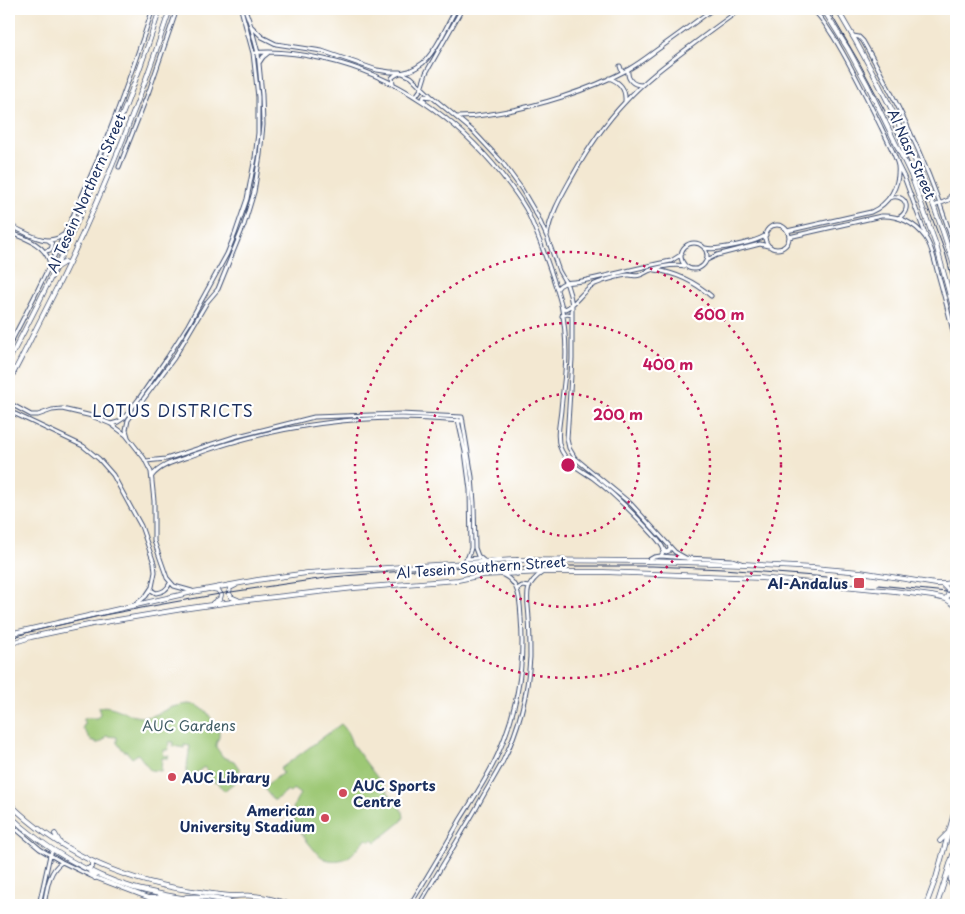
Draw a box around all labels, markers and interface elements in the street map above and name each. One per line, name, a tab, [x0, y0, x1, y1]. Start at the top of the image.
street label: Al Nasr Street	[883, 105, 941, 203]
street label: Al Tesein Northern Street	[41, 110, 131, 276]
text: 600 m	[693, 302, 745, 325]
text: 400 m	[643, 352, 693, 375]
district label: LOTUS DISTRICTS	[92, 398, 254, 422]
text: 200 m	[593, 402, 643, 425]
centre of rings	[559, 456, 577, 474]
street label: Al Tesein Southern Street	[395, 551, 567, 583]
place label: Al-Andalus	[768, 573, 848, 594]
marker: Al-Andalus	[852, 576, 866, 590]
park label: AUC Gardens	[142, 715, 236, 736]
place label: AUC Library	[182, 767, 270, 788]
marker: AUC Library	[166, 771, 178, 783]
place label: AUC Sports Centre	[353, 775, 436, 812]
marker: AUC Sports Centre	[337, 787, 349, 799]
place label: American University Stadium	[179, 800, 315, 837]
marker: American University Stadium	[319, 812, 331, 824]

